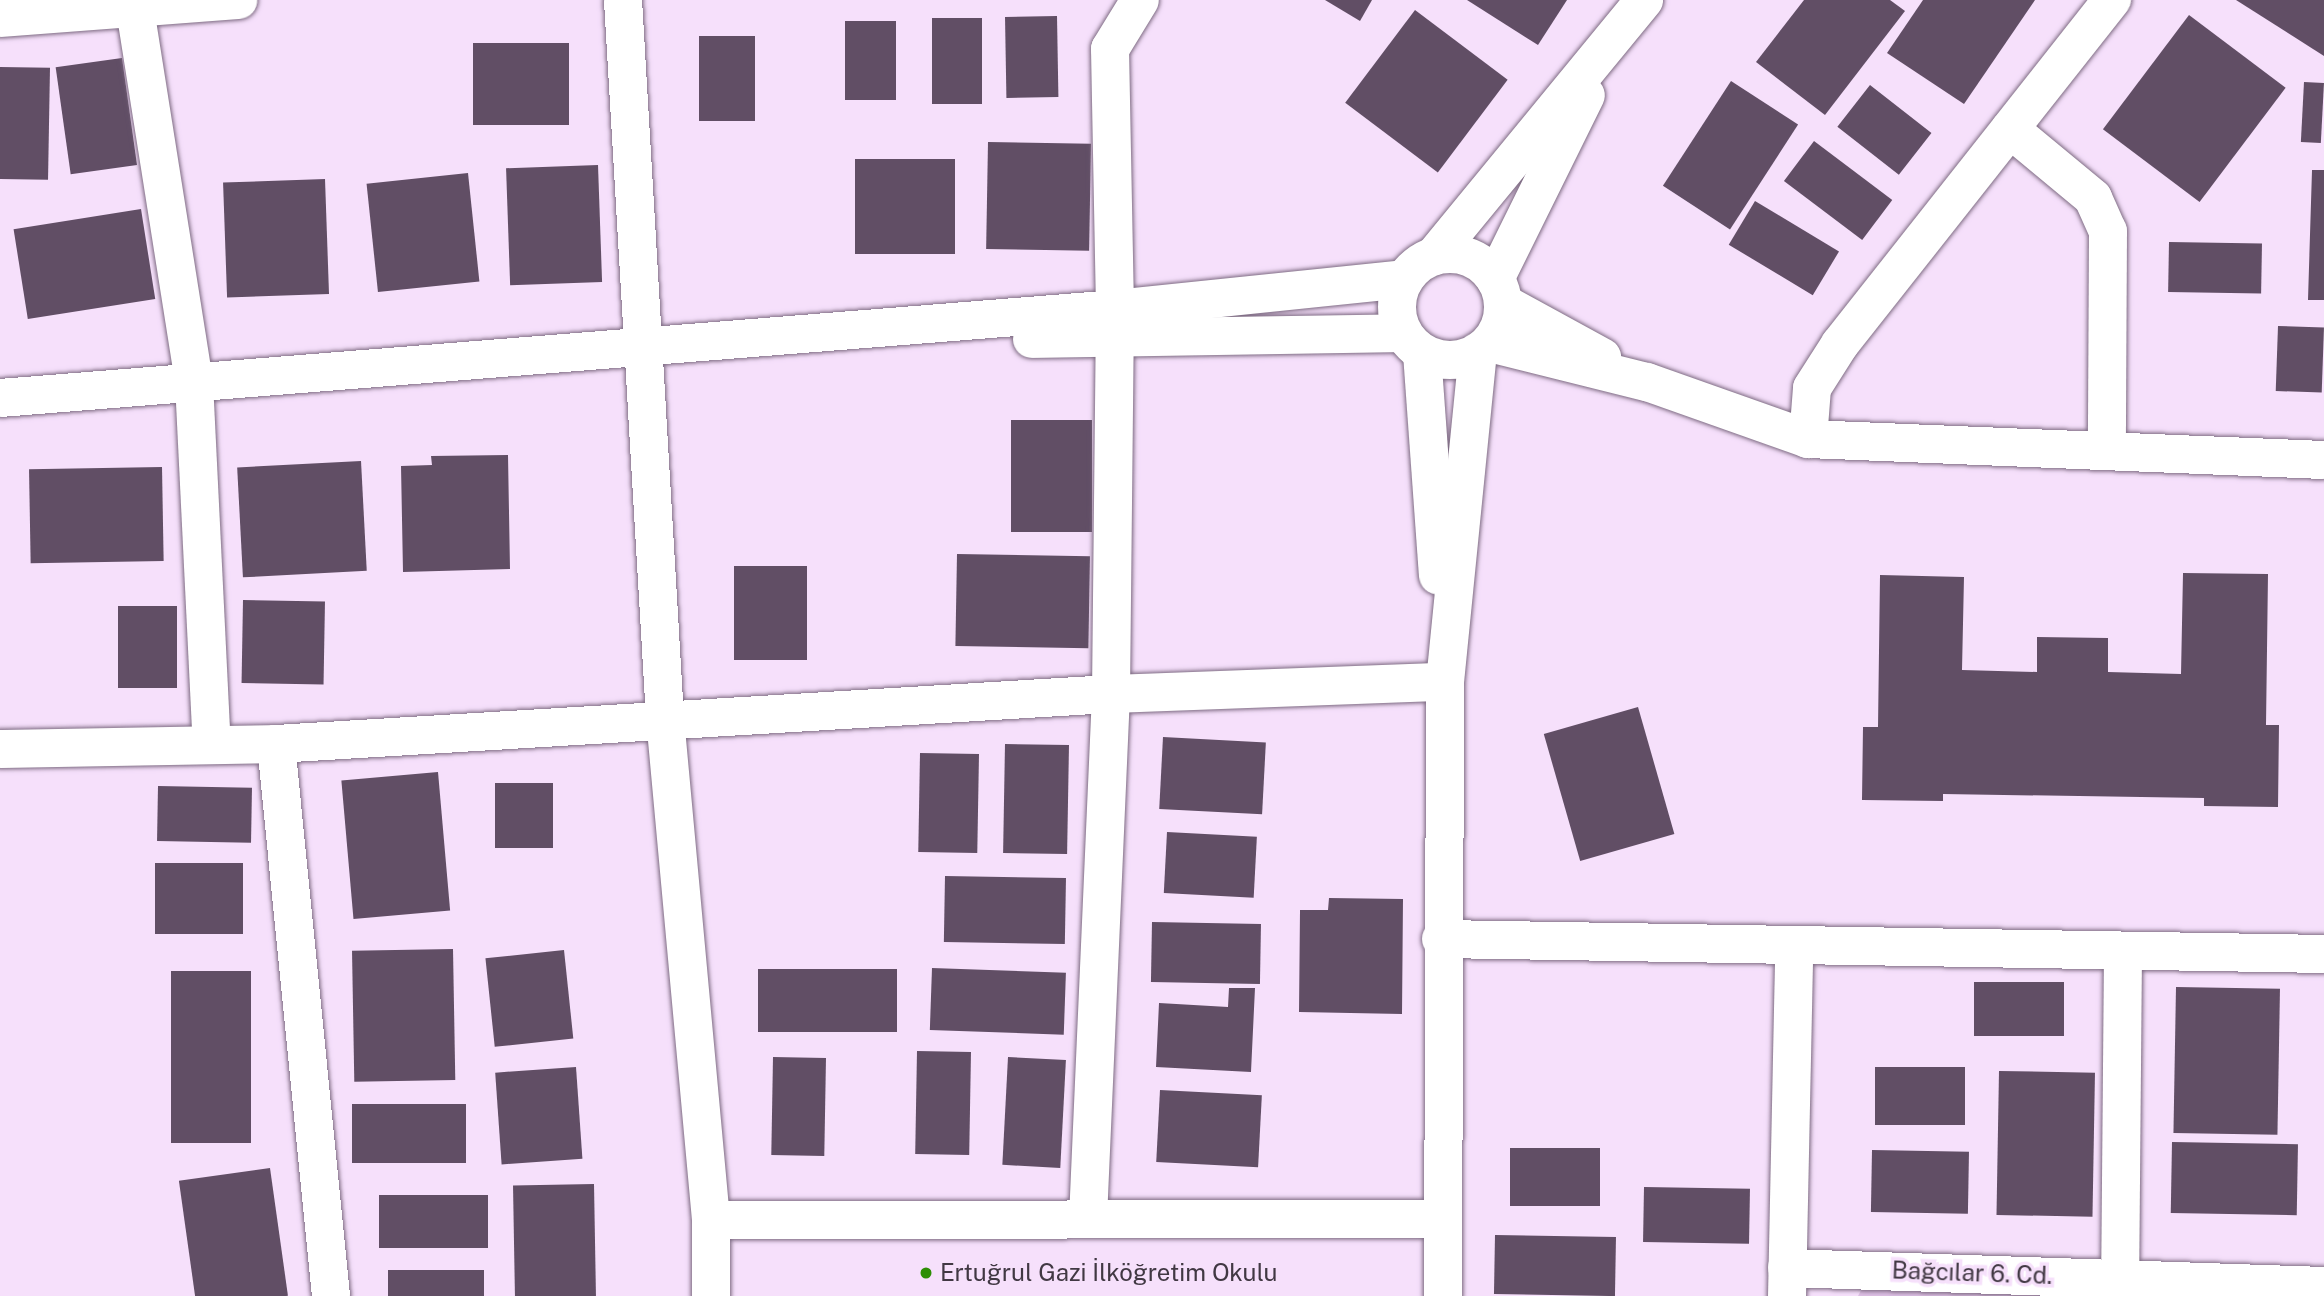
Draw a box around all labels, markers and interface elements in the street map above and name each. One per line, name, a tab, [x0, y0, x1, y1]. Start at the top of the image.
street label: Bağcılar 6. Cd.	[1891, 1256, 2053, 1290]
place label: Ertuğrul Gazi İlköğretim Okulu	[940, 1259, 1277, 1287]
marker: Ertuğrul Gazi İlköğretim Okulu	[918, 1265, 934, 1281]

